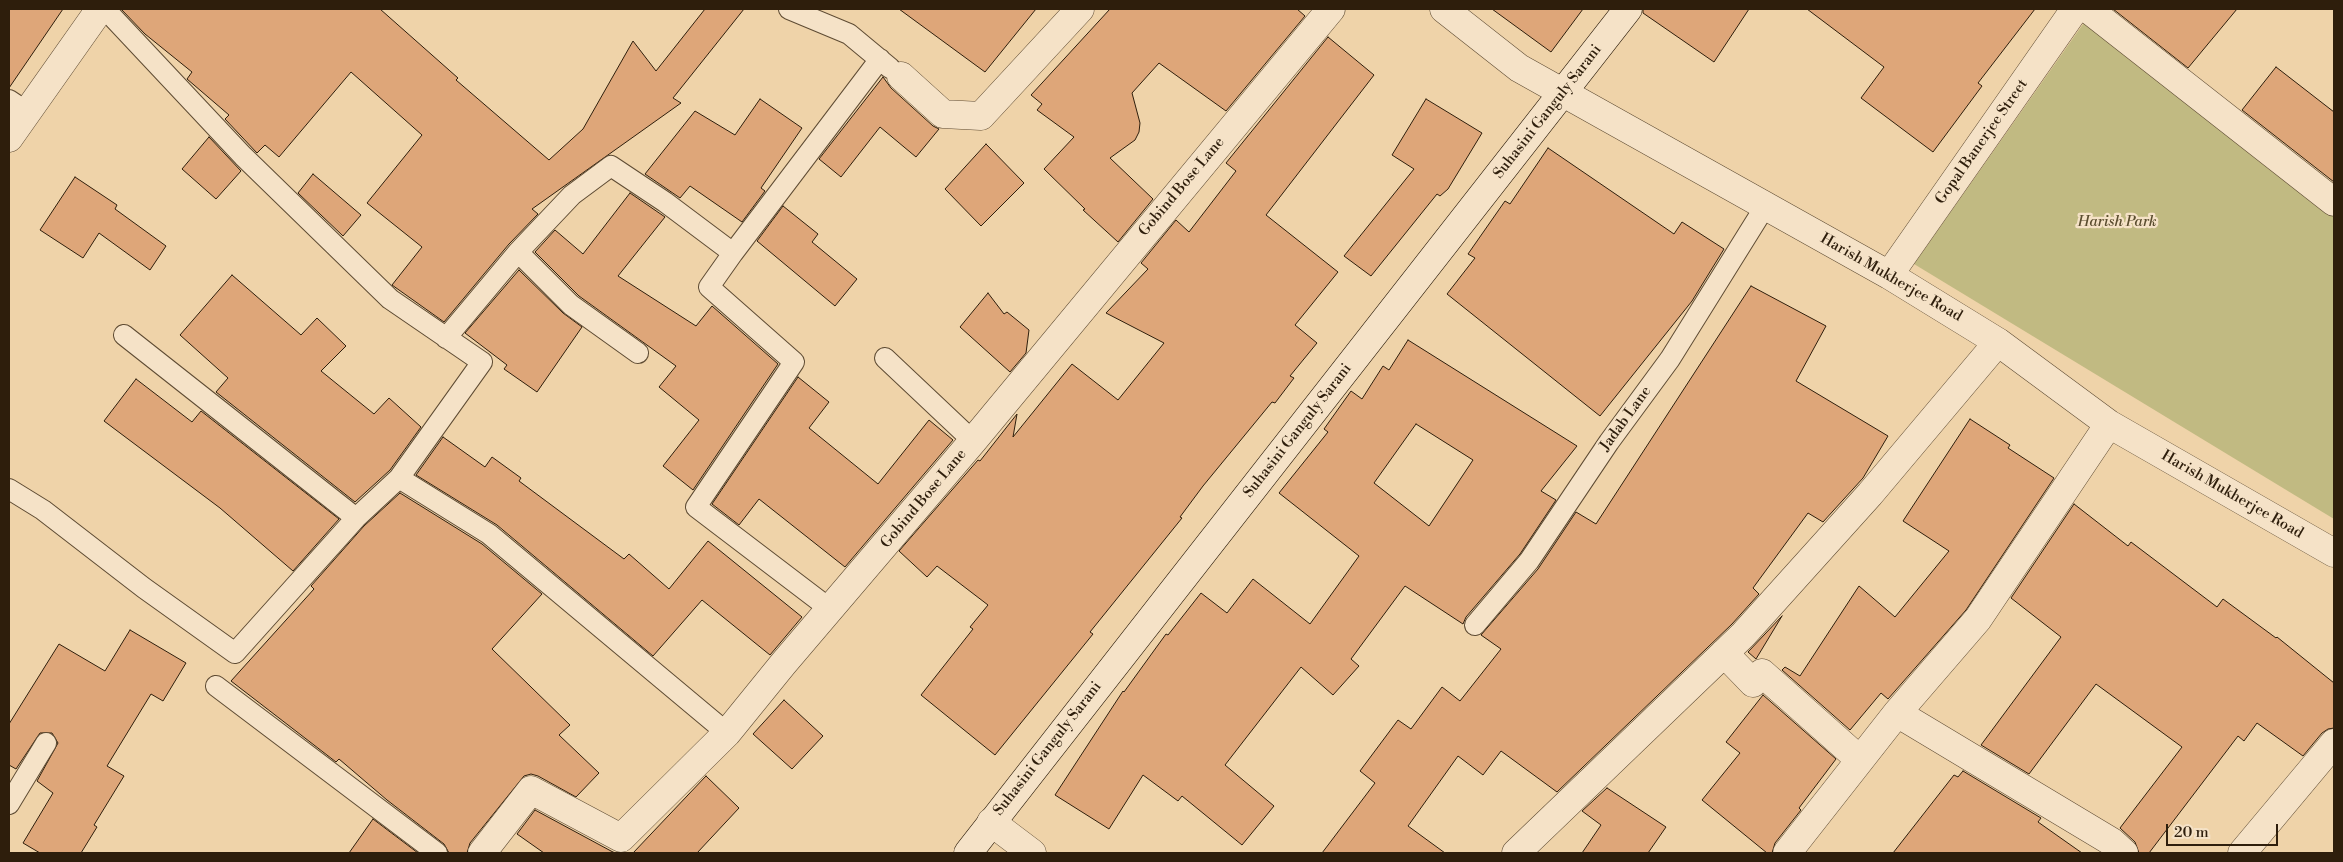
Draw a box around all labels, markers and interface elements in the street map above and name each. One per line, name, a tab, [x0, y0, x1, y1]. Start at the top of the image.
street label: Suhasini Ganguly Sarani	[1490, 41, 1606, 183]
street label: Gopal Banerjee Street	[1932, 76, 2032, 208]
street label: Gobind Bose Lane	[1135, 134, 1229, 240]
park label: Harish Park	[2077, 213, 2157, 231]
street label: Harish Mukherjee Road	[1817, 230, 1965, 326]
street label: Suhasini Ganguly Sarani	[1240, 360, 1356, 502]
street label: Jadab Lane	[1596, 383, 1656, 455]
street label: Gobind Bose Lane	[877, 446, 971, 552]
street label: Harish Mukherjee Road	[2158, 447, 2306, 543]
street label: Suhasini Ganguly Sarani	[990, 678, 1106, 820]
scale bar	[2168, 814, 2280, 846]
text: 20 m	[2174, 823, 2209, 842]

